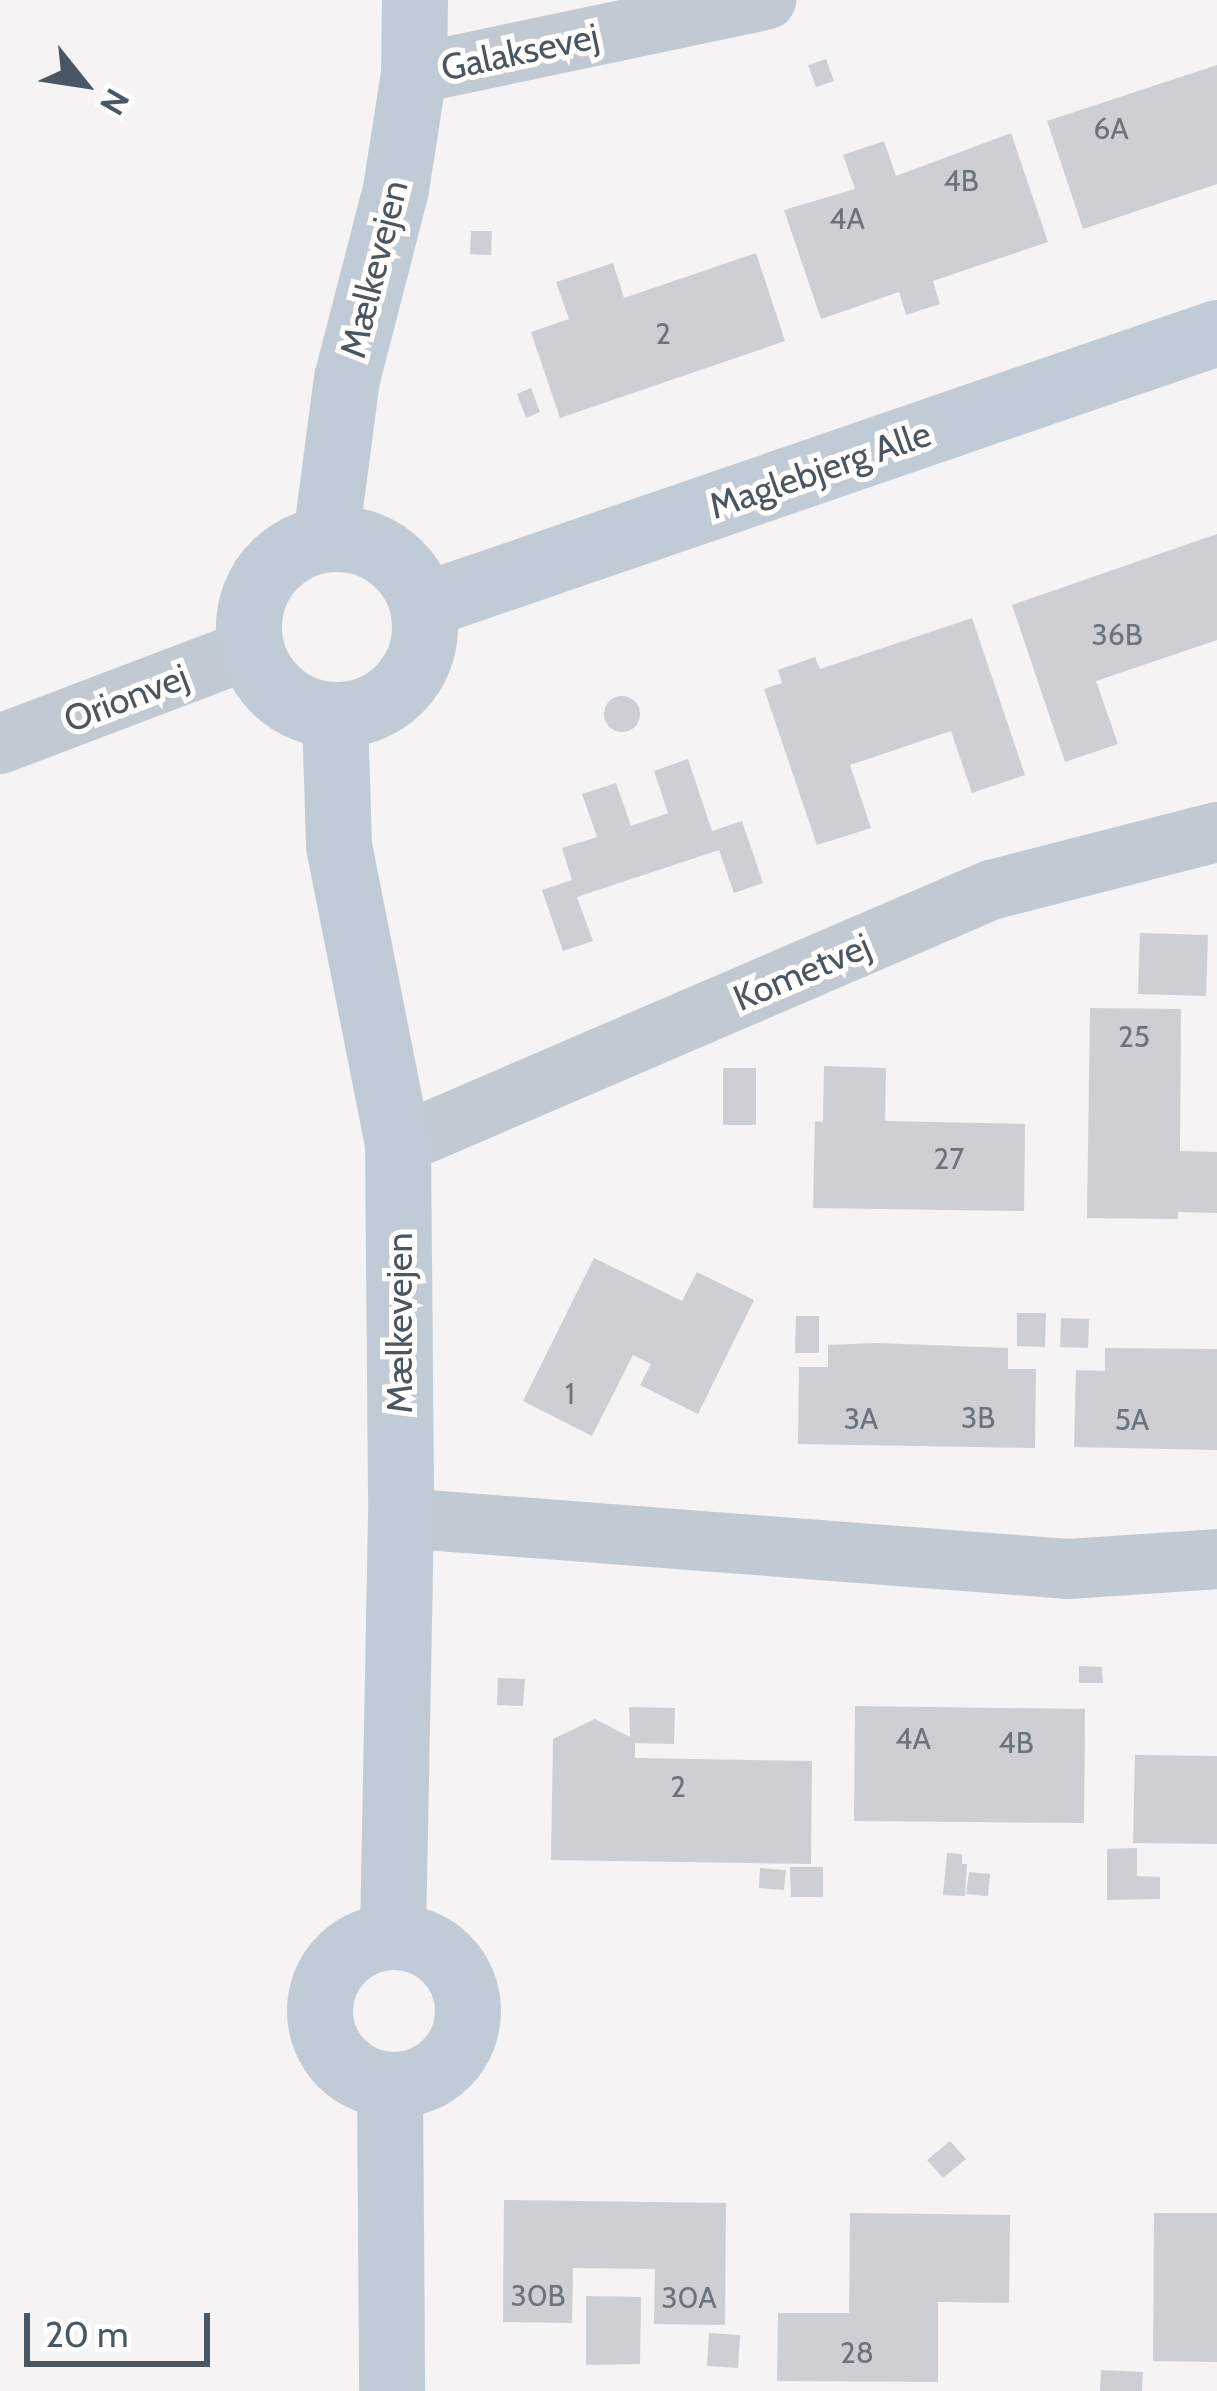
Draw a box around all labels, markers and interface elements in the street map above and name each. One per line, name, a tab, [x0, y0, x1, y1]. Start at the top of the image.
street label: Galaksevej	[437, 14, 603, 90]
north arrow	[24, 24, 144, 144]
text: N	[92, 82, 138, 122]
house number: 6A	[1093, 111, 1129, 147]
house number: 4B	[943, 163, 979, 199]
street label: Mælkevejen	[331, 176, 417, 362]
house number: 4A	[829, 201, 865, 237]
house number: 2	[655, 316, 671, 352]
street label: Maglebjerg Alle	[704, 412, 936, 528]
house number: 36B	[1091, 617, 1143, 653]
street label: Orionvej	[58, 655, 194, 741]
street label: Kometvej	[727, 924, 877, 1020]
house number: 25	[1118, 1019, 1150, 1055]
house number: 27	[934, 1141, 964, 1177]
street label: Mælkevejen	[378, 1232, 422, 1414]
house number: 1	[565, 1376, 575, 1412]
house number: 3B	[961, 1400, 995, 1436]
house number: 3A	[844, 1401, 878, 1437]
house number: 5A	[1115, 1402, 1149, 1438]
house number: 4A	[895, 1721, 931, 1757]
house number: 4B	[998, 1725, 1034, 1761]
house number: 2	[670, 1769, 686, 1805]
house number: 30B	[510, 2278, 566, 2314]
house number: 30A	[661, 2280, 717, 2316]
scale bar	[30, 2289, 216, 2363]
text: 20 m	[45, 2312, 129, 2356]
house number: 28	[840, 2335, 874, 2371]

